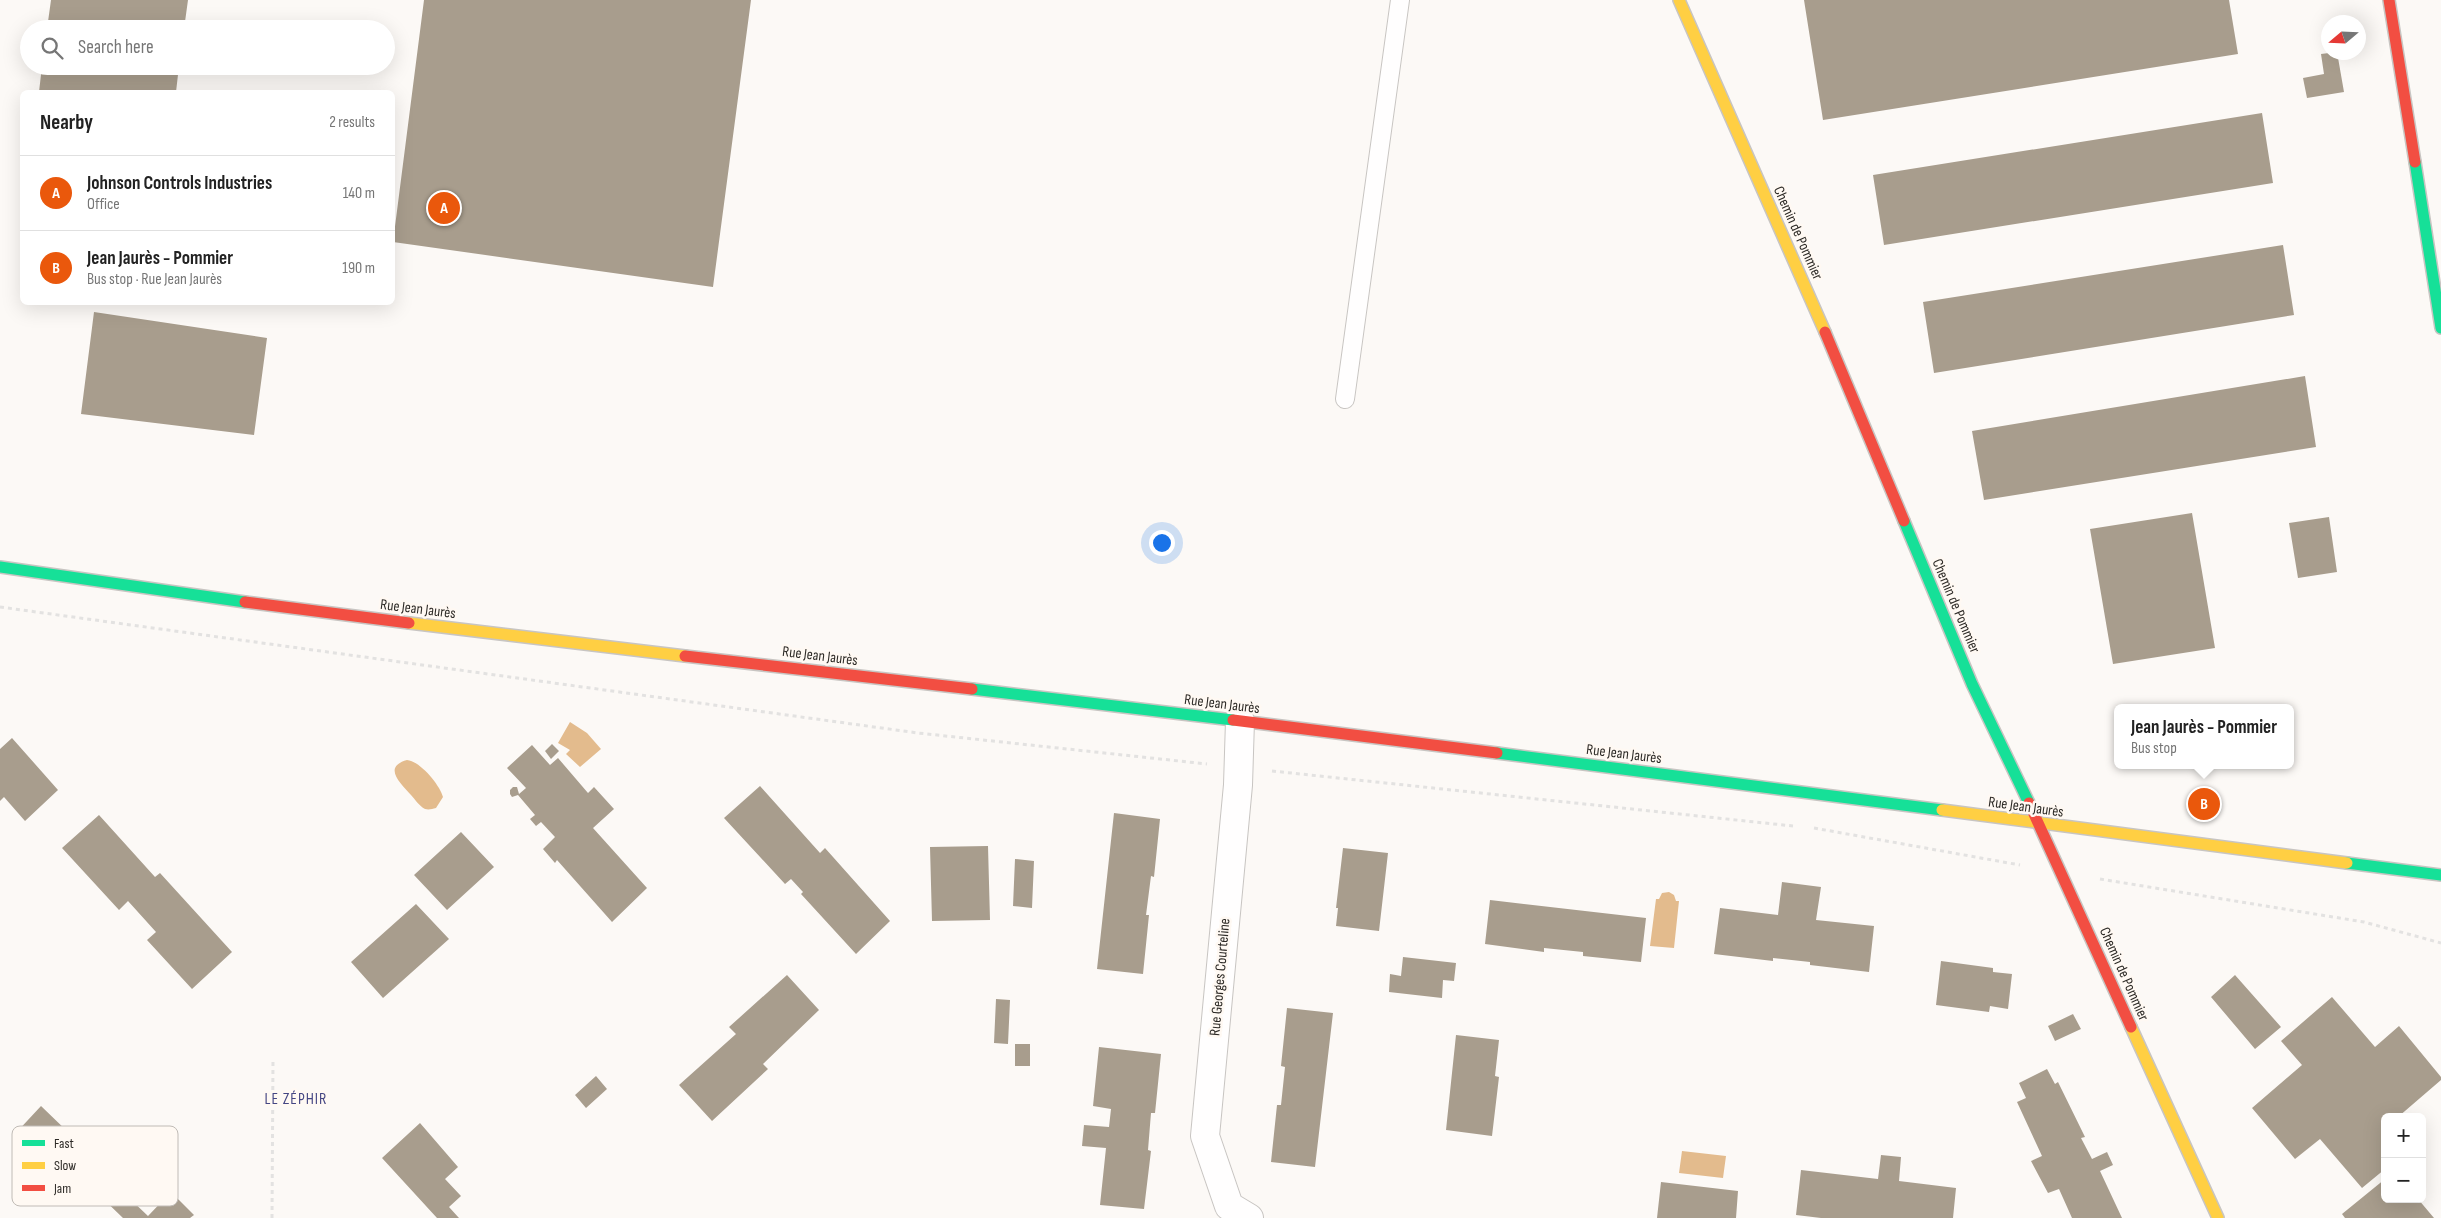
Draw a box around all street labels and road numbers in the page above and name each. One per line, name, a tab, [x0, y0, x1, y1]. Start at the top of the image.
street label: Chemin de Pommier	[1769, 183, 1827, 283]
street label: Chemin de Pommier	[1928, 556, 1985, 657]
street label: Rue Jean Jaurès	[379, 595, 457, 623]
street label: Rue Jean Jaurès	[781, 642, 859, 670]
street label: Rue Jean Jaurès	[1183, 690, 1261, 718]
street label: Rue Jean Jaurès	[1585, 740, 1663, 768]
street label: Rue Jean Jaurès	[1987, 792, 2065, 822]
street label: Rue Georges Courteline	[1205, 917, 1235, 1037]
street label: Chemin de Pommier	[2095, 924, 2153, 1024]

